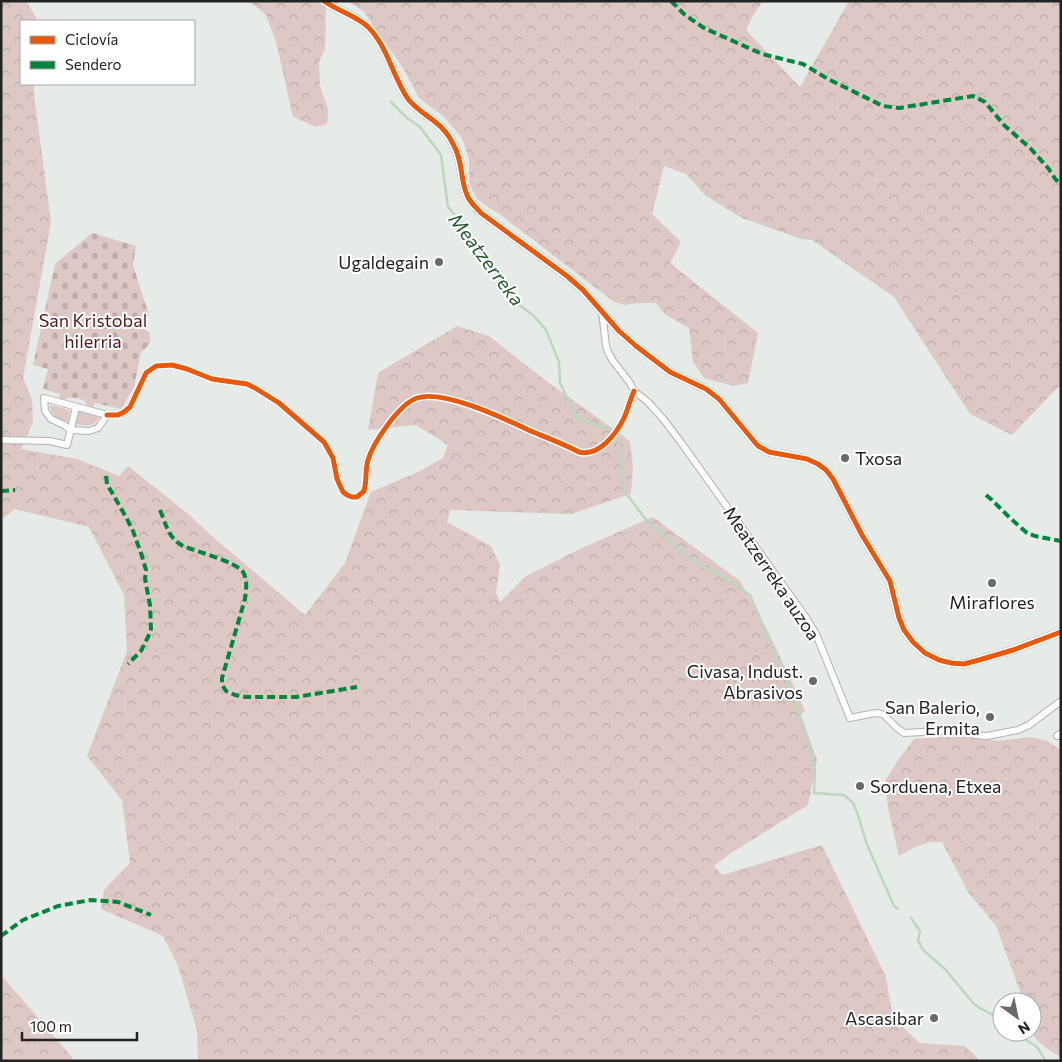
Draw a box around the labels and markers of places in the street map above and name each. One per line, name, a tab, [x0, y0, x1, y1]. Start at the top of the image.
place label: Ugaldegain	[338, 251, 429, 273]
marker: Ugaldegain	[433, 256, 445, 268]
place label: Txosa	[855, 447, 902, 469]
marker: Txosa	[839, 452, 851, 464]
marker: Miraflores	[986, 577, 998, 589]
place label: Miraflores	[949, 591, 1035, 613]
place label: Civasa, Indust. Abrasivos	[687, 660, 803, 703]
marker: Civasa, Indust. Abrasivos	[807, 675, 819, 687]
place label: San Balerio, Ermita	[885, 696, 980, 739]
marker: San Balerio, Ermita	[984, 711, 996, 723]
place label: Sorduena, Etxea	[870, 775, 1001, 797]
marker: Sorduena, Etxea	[854, 780, 866, 792]
place label: Ascasibar	[845, 1007, 924, 1029]
marker: Ascasibar	[928, 1012, 940, 1024]

